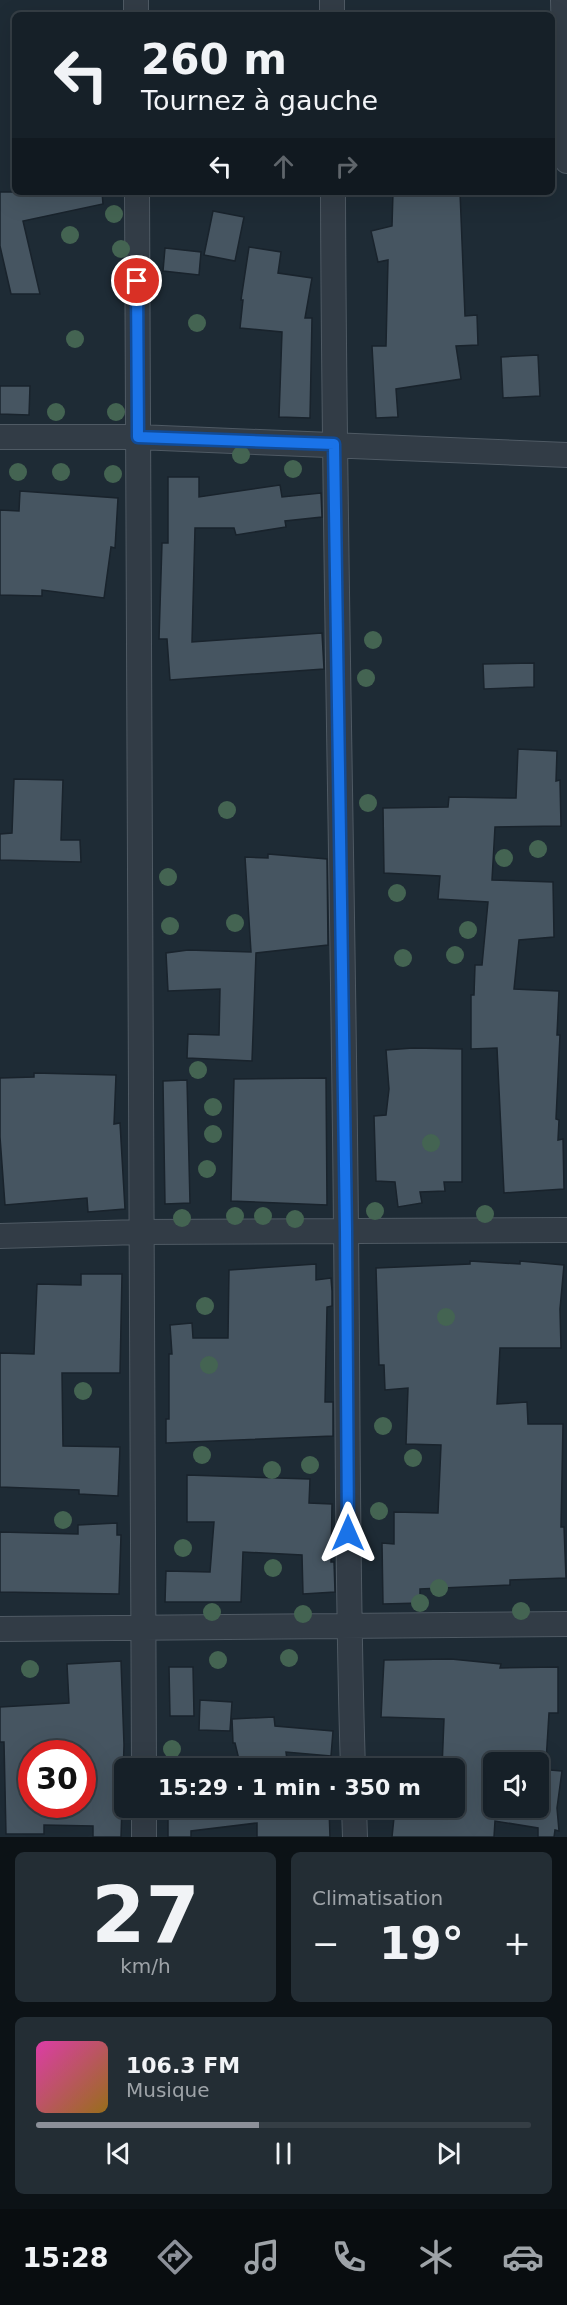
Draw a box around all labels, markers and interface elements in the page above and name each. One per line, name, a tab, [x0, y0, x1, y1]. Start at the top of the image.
text: 260 m	[141, 35, 287, 84]
icon: left	[42, 36, 120, 114]
text: Tournez à gauche	[141, 85, 378, 116]
icon: left	[204, 150, 237, 183]
icon: ahead	[267, 150, 300, 183]
icon: right	[330, 150, 363, 183]
pin	[111, 255, 162, 306]
icon: arrive	[120, 264, 153, 297]
position arrow	[316, 1501, 380, 1565]
speed limit sign: 30	[18, 1740, 96, 1818]
map controls	[483, 1752, 549, 1818]
button: sound	[483, 1752, 549, 1818]
text: 15:29 · 1 min · 350 m	[158, 1775, 421, 1800]
text: 27	[91, 1870, 200, 1960]
text: Climatisation	[312, 1886, 443, 1910]
text: 19°	[379, 1917, 464, 1970]
text: −	[312, 1924, 340, 1963]
text: +	[503, 1924, 531, 1963]
text: km/h	[120, 1954, 171, 1978]
text: 106.3 FM	[126, 2053, 240, 2078]
text: Musique	[126, 2078, 210, 2102]
icon: previous	[102, 2137, 135, 2170]
icon: pause	[267, 2137, 300, 2170]
icon: next	[432, 2137, 465, 2170]
icon: directions	[154, 2236, 196, 2278]
icon: music	[241, 2236, 283, 2278]
icon: phone	[328, 2236, 370, 2278]
icon: climate	[415, 2236, 457, 2278]
icon: car	[502, 2236, 544, 2278]
text: 15:28	[23, 2242, 109, 2273]

